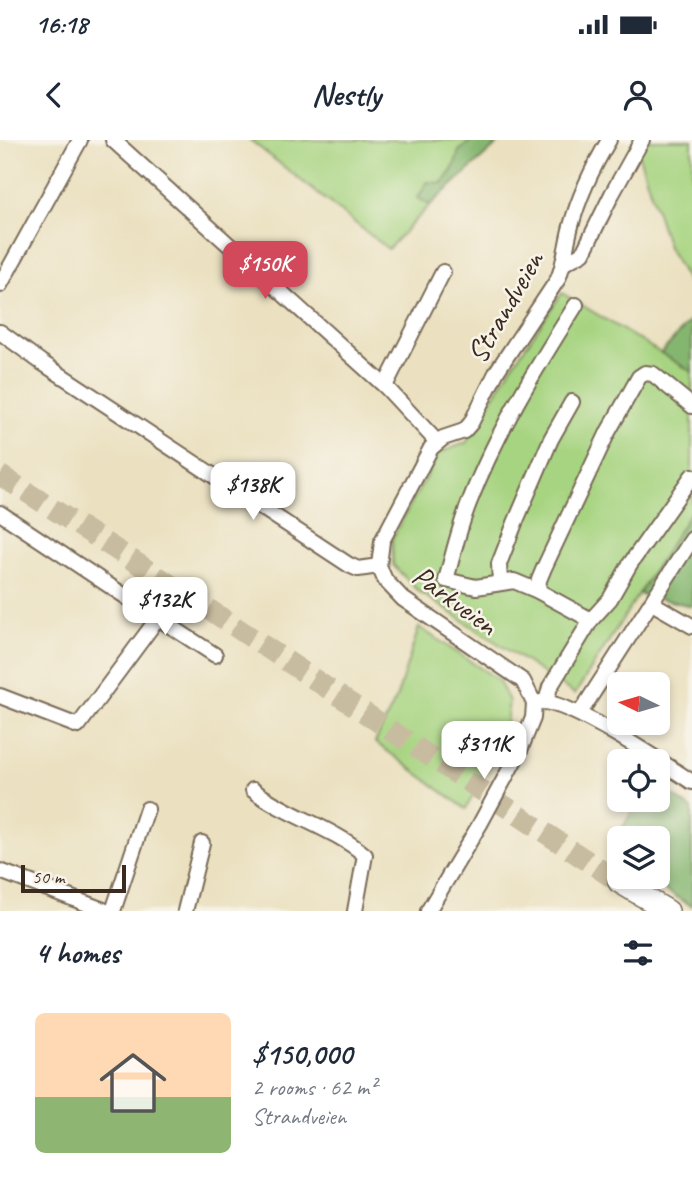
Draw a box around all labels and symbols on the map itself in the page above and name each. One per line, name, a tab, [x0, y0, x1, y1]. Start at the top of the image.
pin: $150K	[216, 242, 314, 301]
street label: Strandveien	[458, 243, 553, 370]
pin: $138K	[204, 462, 302, 522]
street label: Parkveien	[405, 556, 506, 645]
pin: $132K	[116, 578, 214, 637]
north arrow	[607, 672, 670, 735]
pin: $311K	[435, 722, 533, 781]
scale bar	[21, 862, 126, 894]

